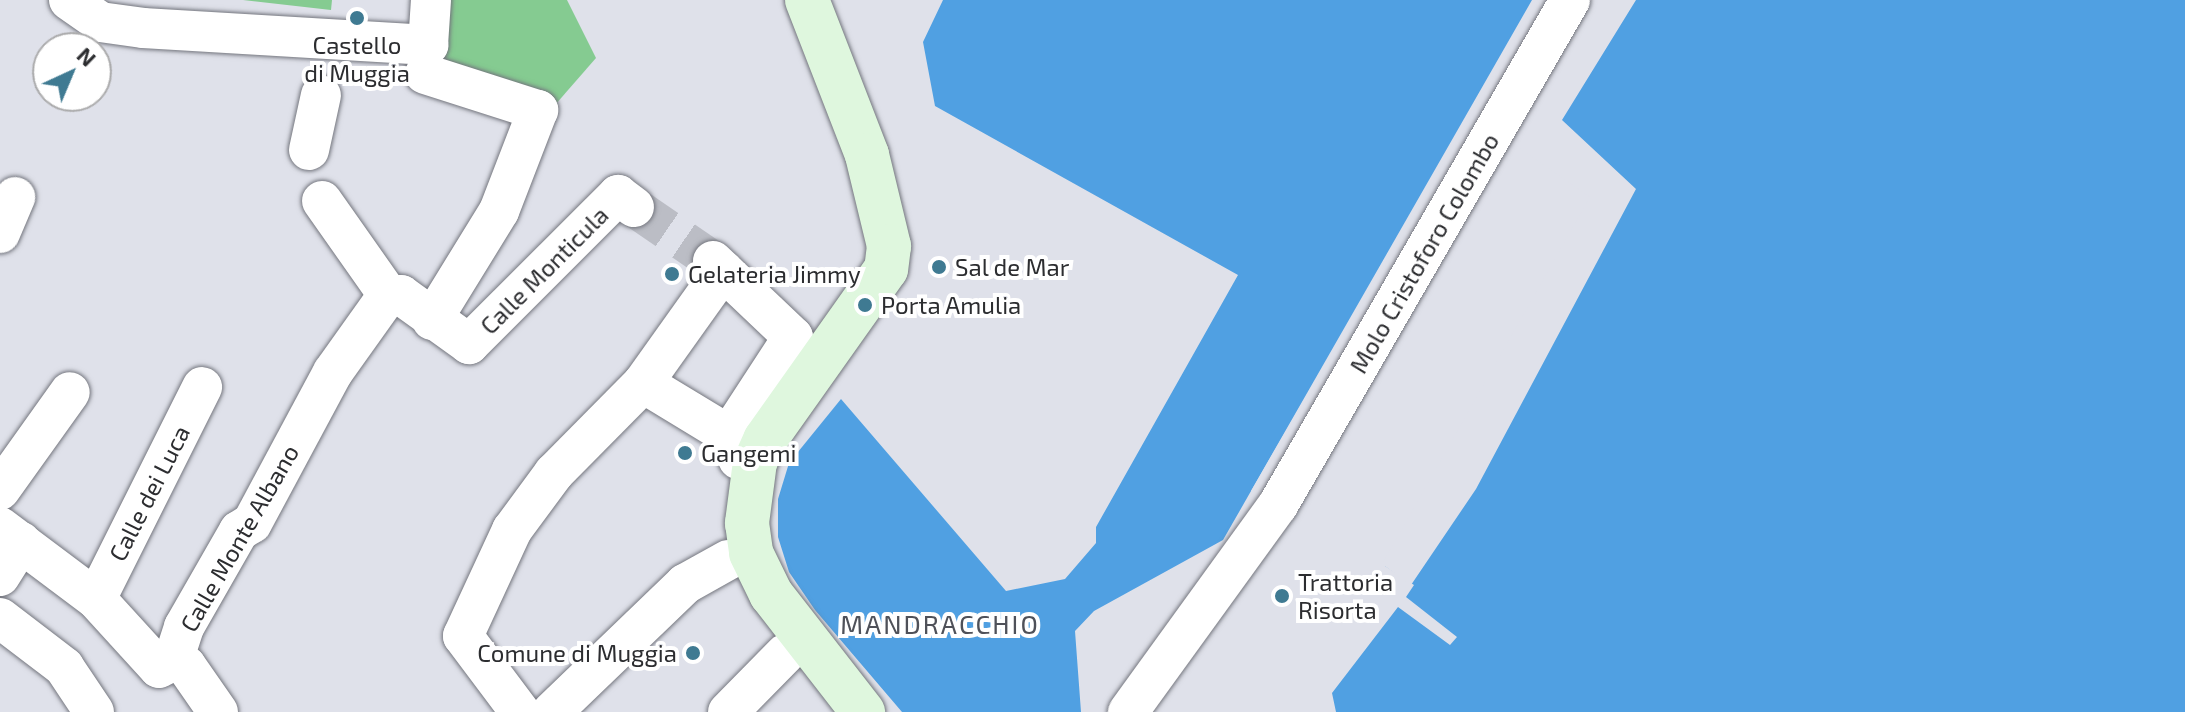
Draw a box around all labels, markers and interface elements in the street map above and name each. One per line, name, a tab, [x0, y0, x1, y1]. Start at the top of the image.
marker: Castello di Muggia	[348, 9, 366, 27]
place label: Castello di Muggia	[304, 31, 410, 87]
north arrow	[32, 32, 112, 112]
text: N	[73, 41, 102, 71]
street label: Molo Cristoforo Colombo	[1343, 128, 1505, 378]
street label: Calle Monticula	[474, 200, 614, 340]
place label: Sal de Mar	[955, 253, 1070, 281]
marker: Sal de Mar	[930, 258, 948, 276]
place label: Gelateria Jimmy	[688, 260, 861, 288]
marker: Gelateria Jimmy	[663, 265, 681, 283]
place label: Porta Amulia	[881, 291, 1022, 319]
marker: Porta Amulia	[856, 296, 874, 314]
street label: Calle dei Luca	[103, 420, 195, 566]
street label: Calle Monte Albano	[174, 439, 304, 637]
place label: Gangemi	[701, 439, 796, 467]
marker: Gangemi	[676, 444, 694, 462]
place label: Trattoria Risorta	[1298, 568, 1393, 624]
marker: Trattoria Risorta	[1273, 587, 1291, 605]
district label: MANDRACCHIO	[840, 608, 1040, 640]
place label: Comune di Muggia	[477, 639, 677, 667]
marker: Comune di Muggia	[684, 644, 702, 662]

